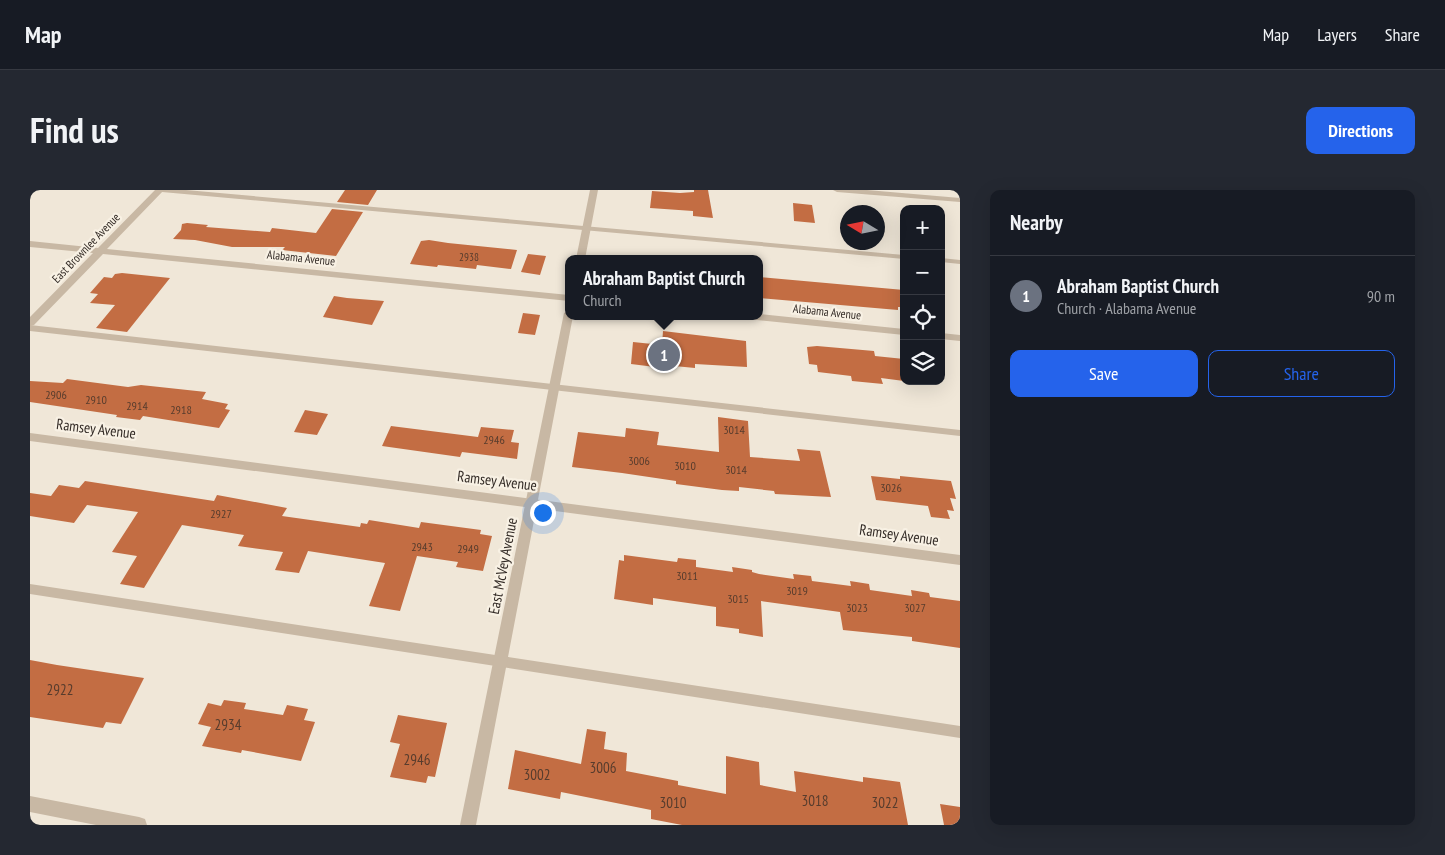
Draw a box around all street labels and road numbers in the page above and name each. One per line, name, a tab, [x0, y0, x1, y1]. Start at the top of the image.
street label: East Brownlee Avenue	[48, 210, 123, 286]
street label: Alabama Avenue	[266, 246, 336, 269]
street label: Alabama Avenue	[792, 300, 862, 323]
street label: Ramsey Avenue	[55, 414, 137, 443]
street label: Ramsey Avenue	[456, 466, 538, 495]
street label: East McVey Avenue	[484, 516, 521, 616]
street label: Ramsey Avenue	[858, 520, 940, 549]

